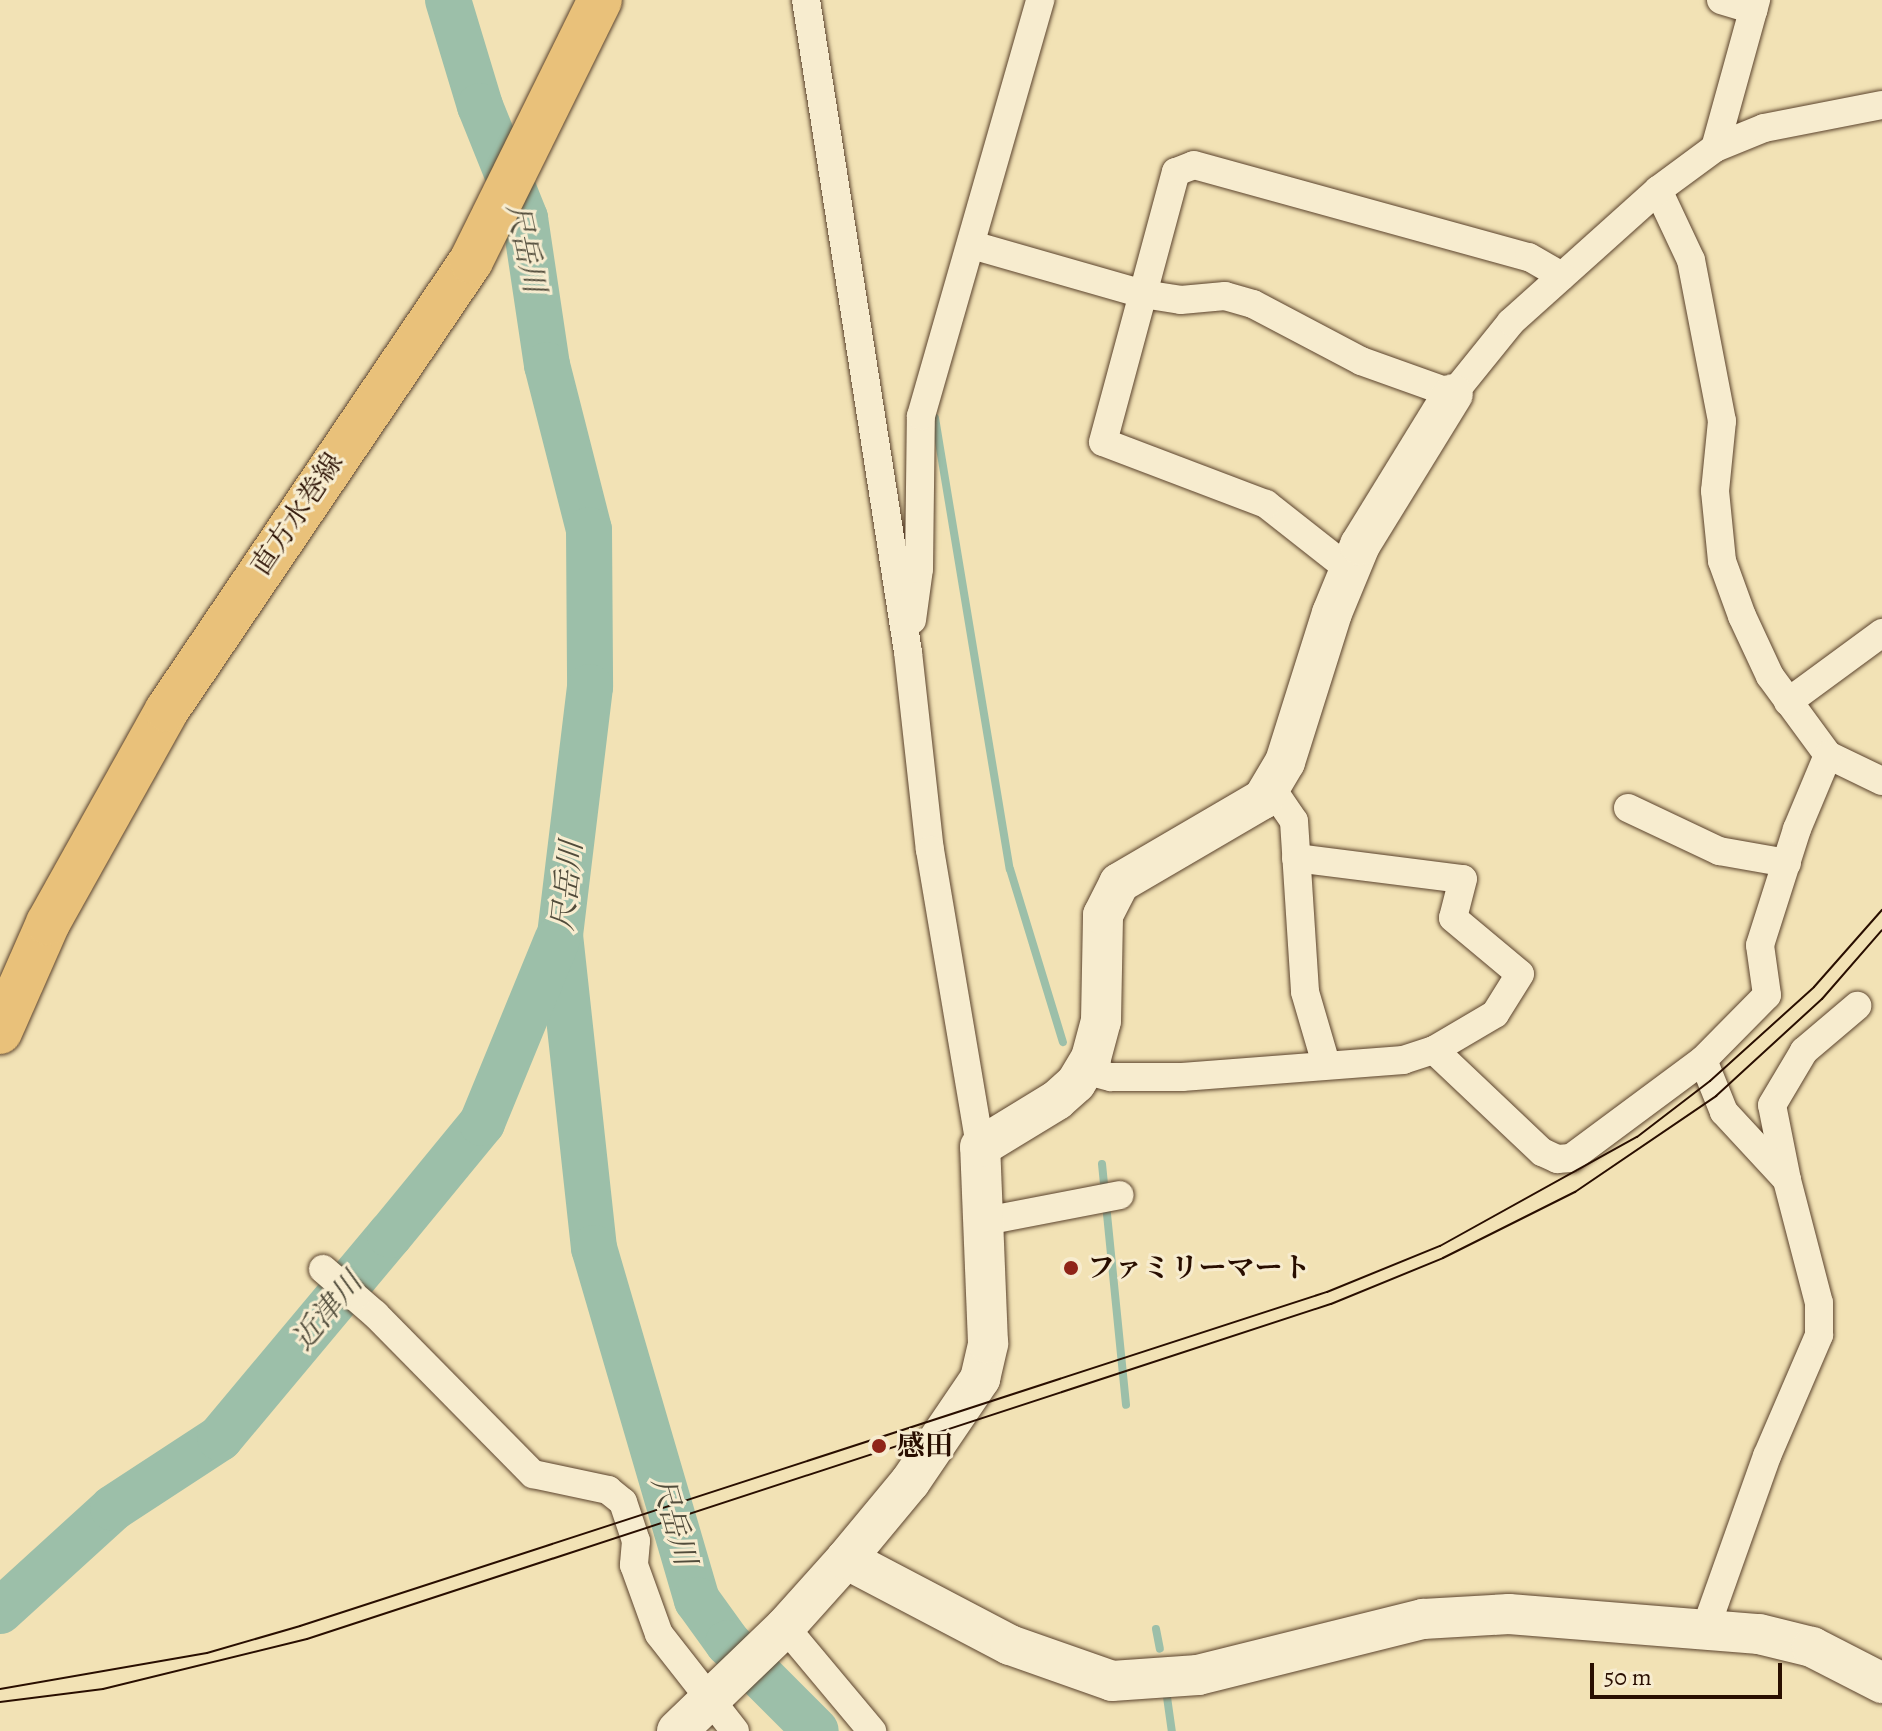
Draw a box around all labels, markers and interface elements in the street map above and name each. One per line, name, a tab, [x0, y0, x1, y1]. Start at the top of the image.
water label: 尺岳川	[499, 200, 553, 296]
street label: 直方水巻線	[244, 447, 350, 581]
water label: 尺岳川	[544, 839, 590, 933]
place label: ファミリーマート	[1087, 1251, 1311, 1285]
marker: ファミリーマート	[1062, 1259, 1080, 1277]
water label: 近津川	[284, 1265, 370, 1357]
place label: 感田	[897, 1429, 953, 1463]
marker: 感田	[868, 1435, 890, 1457]
water label: 尺岳川	[644, 1473, 704, 1569]
scale bar	[1594, 1647, 1786, 1697]
text: 50 m	[1604, 1661, 1652, 1693]

